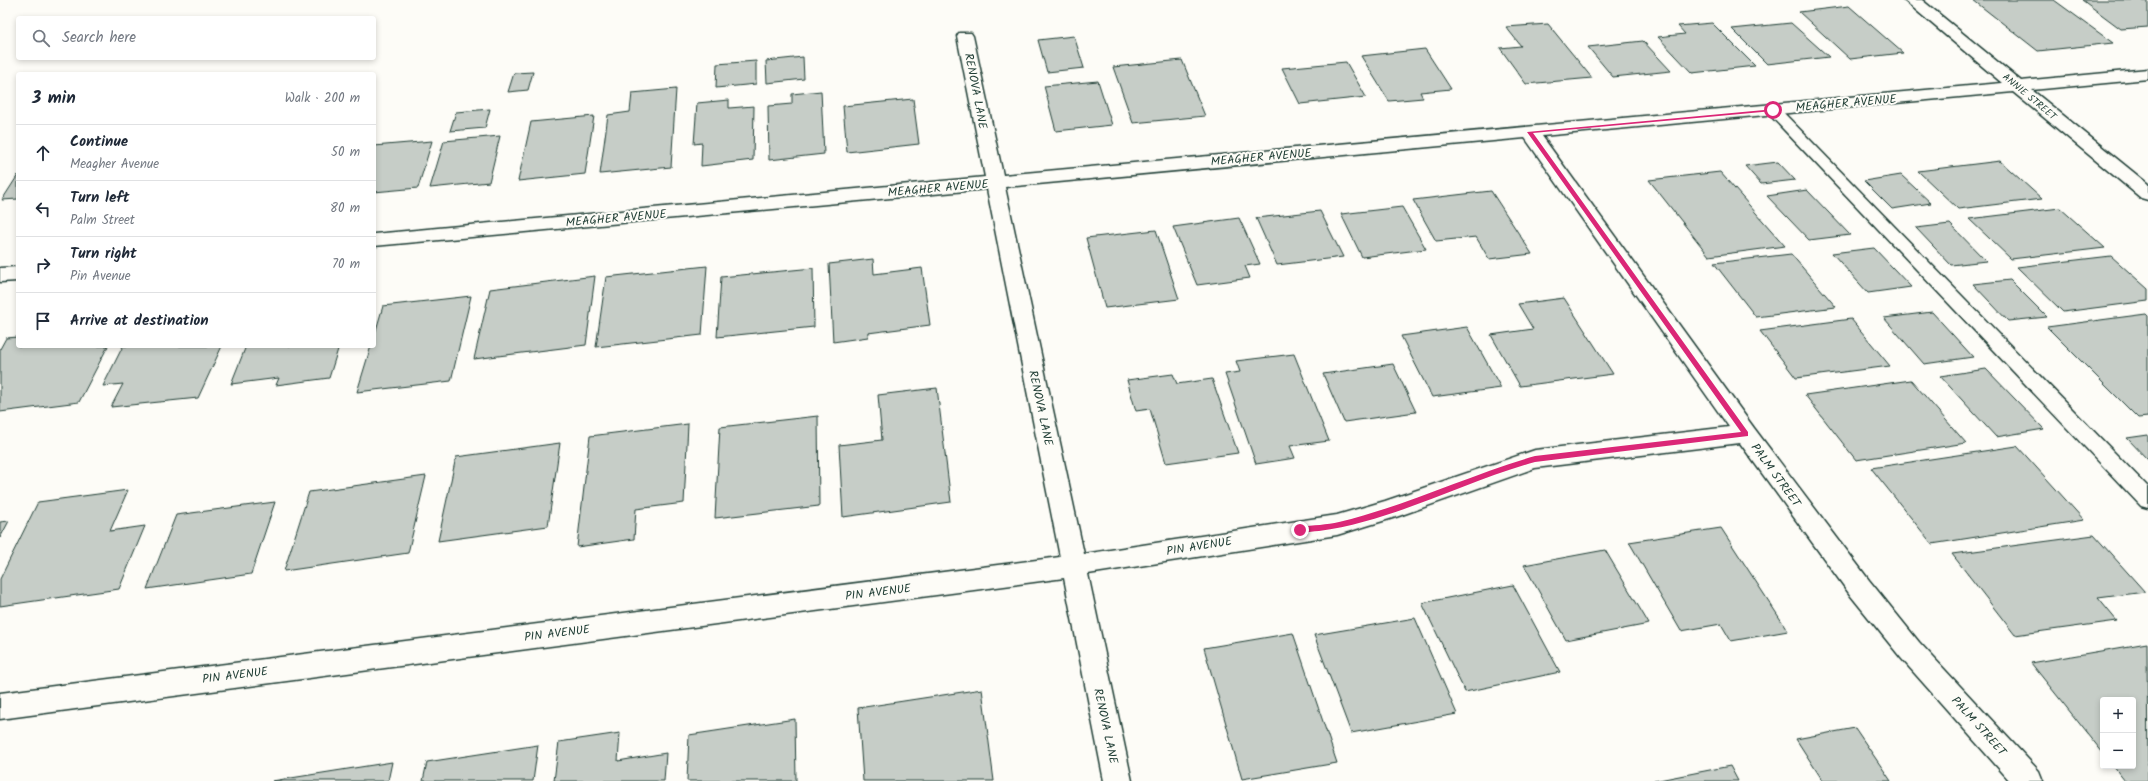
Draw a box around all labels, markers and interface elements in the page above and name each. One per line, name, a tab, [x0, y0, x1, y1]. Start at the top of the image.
search box	[16, 16, 376, 60]
text: Search here	[62, 26, 136, 50]
icon: search	[30, 27, 52, 49]
street label: RENOVA LANE	[959, 51, 992, 132]
street label: ANNIE STREET	[1999, 69, 2061, 125]
text: 3 min	[32, 85, 76, 112]
text: Walk · 200 m	[285, 88, 360, 109]
street label: MEAGHER AVENUE	[1795, 90, 1898, 117]
route start	[1764, 101, 1782, 119]
text: Continue	[70, 130, 128, 154]
icon: ahead	[32, 142, 54, 164]
text: 50 m	[331, 142, 360, 163]
street label: MEAGHER AVENUE	[1210, 144, 1313, 171]
text: Meagher Avenue	[70, 154, 159, 175]
street label: MEAGHER AVENUE	[887, 175, 990, 202]
text: Turn left	[70, 186, 130, 210]
icon: left	[32, 198, 54, 220]
text: 80 m	[330, 198, 360, 219]
street label: MEAGHER AVENUE	[565, 205, 668, 232]
text: Palm Street	[70, 210, 135, 231]
text: Turn right	[70, 242, 137, 266]
icon: right	[32, 254, 54, 276]
text: 70 m	[332, 254, 360, 275]
text: Pin Avenue	[70, 266, 131, 287]
text: Arrive at destination	[70, 309, 209, 333]
icon: arrive	[32, 310, 54, 332]
street label: RENOVA LANE	[1023, 368, 1058, 449]
street label: PALM STREET	[1746, 439, 1806, 512]
route end	[1291, 521, 1309, 539]
street label: PIN AVENUE	[1165, 532, 1234, 561]
street label: PIN AVENUE	[844, 579, 913, 606]
street label: PIN AVENUE	[523, 620, 592, 647]
street label: PIN AVENUE	[201, 662, 270, 689]
street label: RENOVA LANE	[1088, 686, 1123, 767]
street label: PALM STREET	[1947, 692, 2012, 762]
map controls	[2100, 697, 2136, 769]
button: +	[2100, 697, 2136, 733]
button: −	[2100, 733, 2136, 769]

